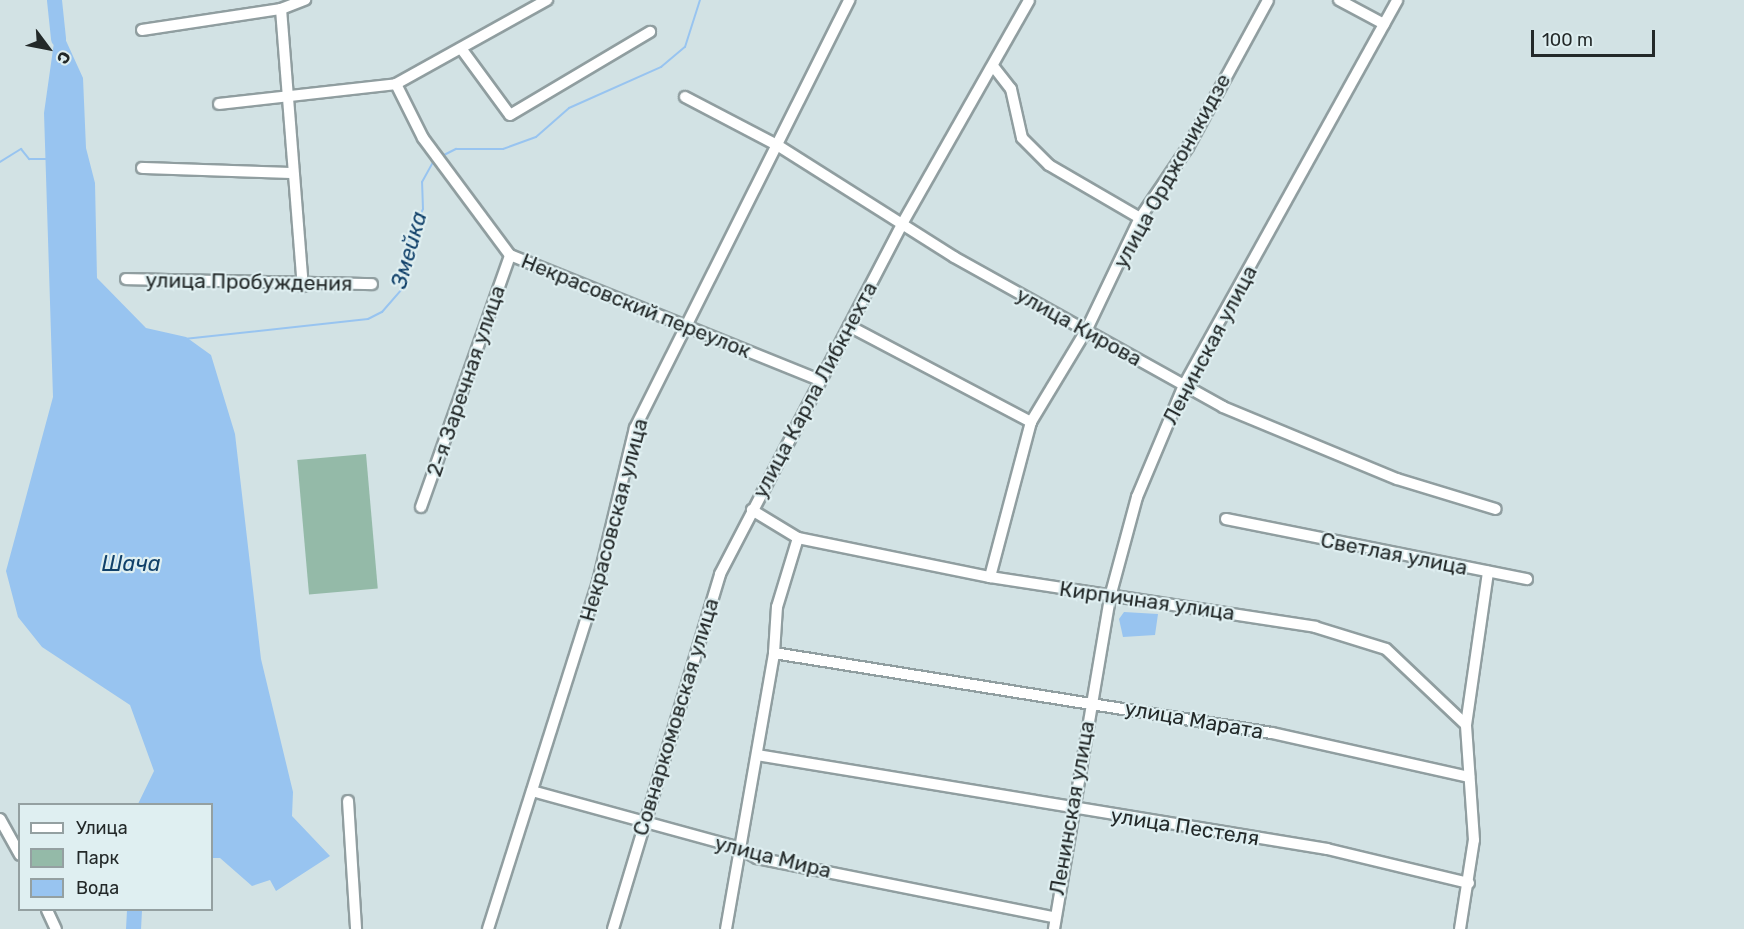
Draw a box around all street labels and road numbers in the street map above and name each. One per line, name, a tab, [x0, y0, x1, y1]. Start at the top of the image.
street label: улица Орджоникидзе	[1108, 69, 1236, 273]
street label: Некрасовский переулок	[517, 248, 755, 364]
street label: Ленинская улица	[1157, 261, 1263, 429]
street label: улица Пробуждения	[145, 268, 353, 296]
street label: улица Карла Либкнехта	[747, 278, 883, 502]
street label: 2-я Заречная улица	[421, 282, 511, 480]
street label: улица Кирова	[1012, 282, 1146, 372]
street label: Некрасовская улица	[575, 416, 653, 624]
street label: Светлая улица	[1318, 527, 1470, 581]
street label: Кирпичная улица	[1058, 576, 1236, 626]
street label: Совнаркомовская улица	[628, 595, 724, 839]
street label: улица Марата	[1123, 695, 1265, 745]
street label: Ленинская улица	[1044, 719, 1100, 897]
street label: улица Пестеля	[1109, 803, 1261, 851]
street label: улица Мира	[712, 830, 834, 884]

